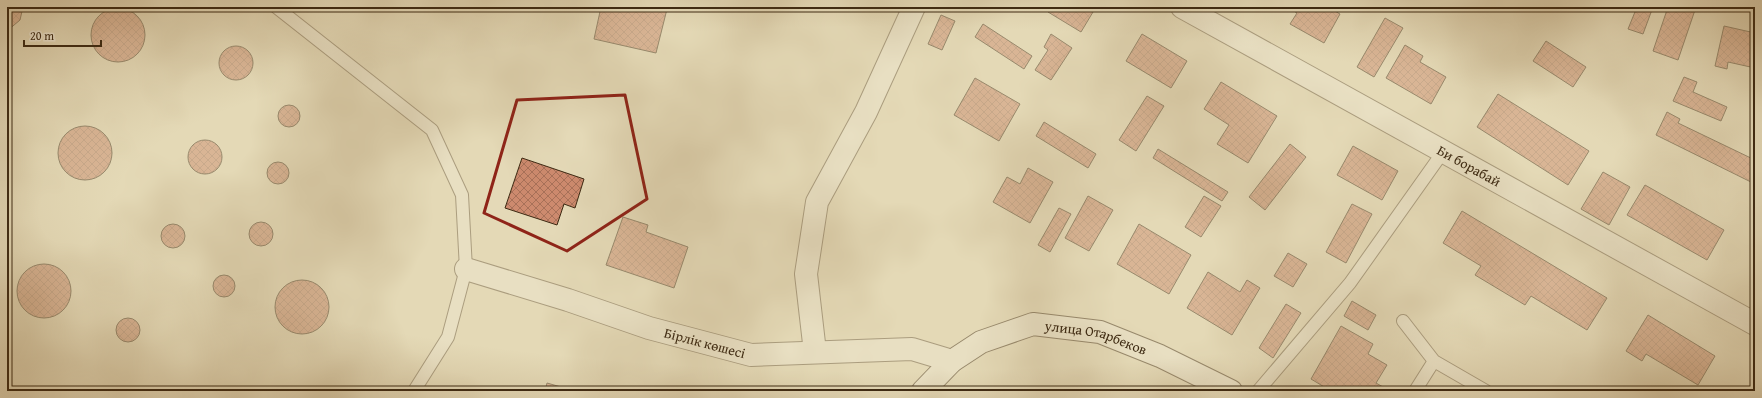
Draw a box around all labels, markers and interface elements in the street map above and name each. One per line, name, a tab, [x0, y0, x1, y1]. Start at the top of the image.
scale bar	[24, 22, 101, 48]
text: 20 m	[30, 27, 54, 44]
street label: Би борабай	[1433, 140, 1505, 191]
street label: улица Отарбеков	[1043, 315, 1150, 360]
street label: Бірлік көшесі	[662, 322, 748, 363]

